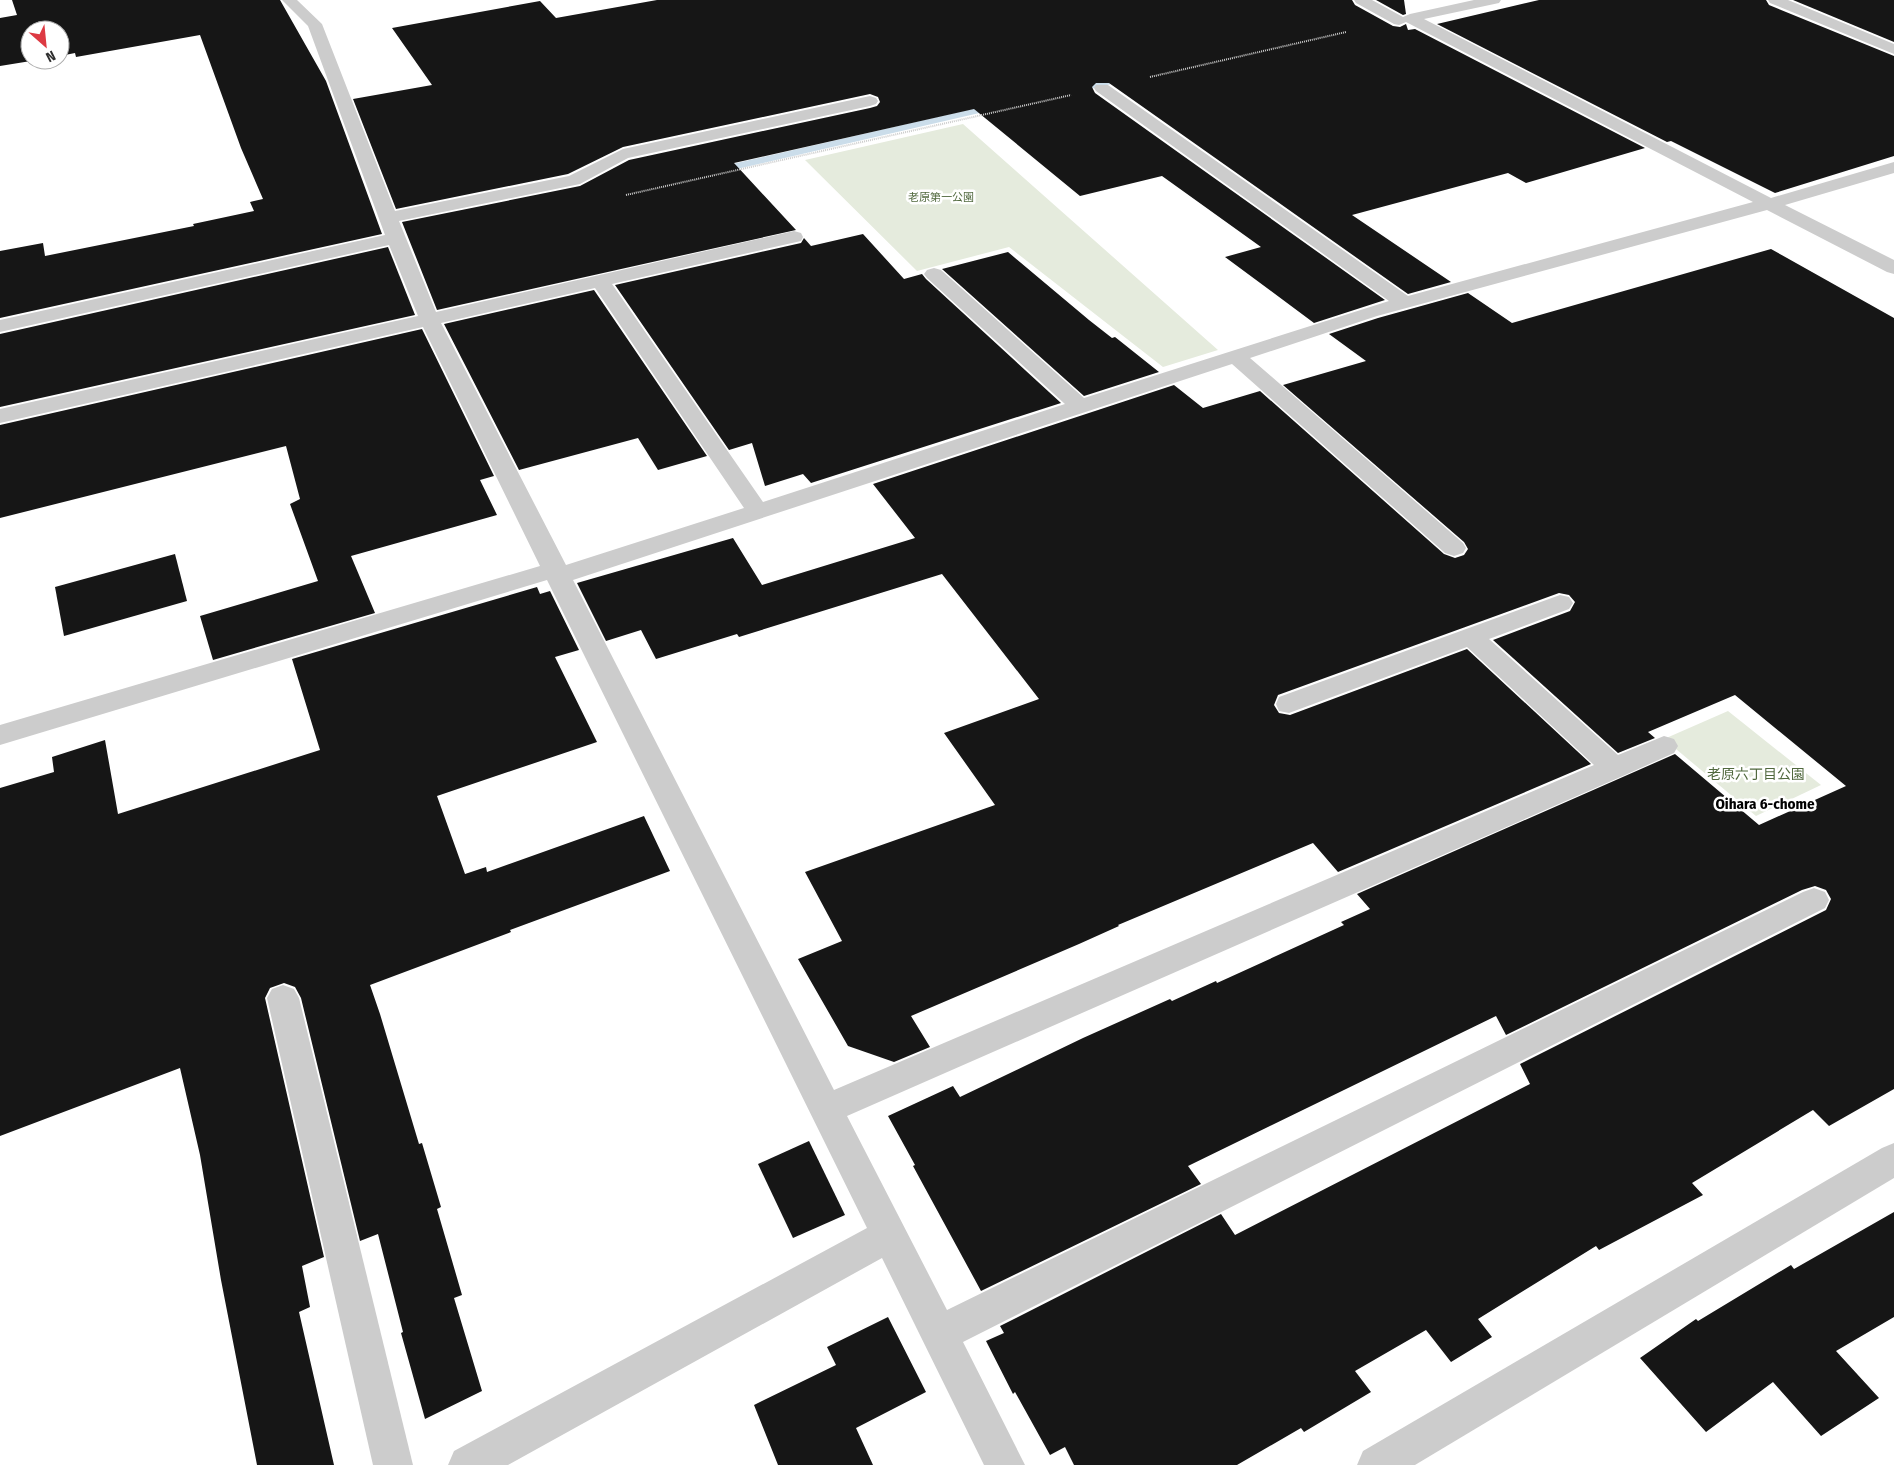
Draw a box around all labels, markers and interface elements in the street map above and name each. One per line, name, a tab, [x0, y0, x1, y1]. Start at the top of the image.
north arrow	[20, 20, 70, 70]
text: N	[43, 47, 58, 66]
park label: 老原第一公園	[908, 191, 974, 204]
park label: 老原六丁目公園	[1707, 766, 1805, 783]
district label: Oihara 6-chome	[1715, 795, 1815, 813]

